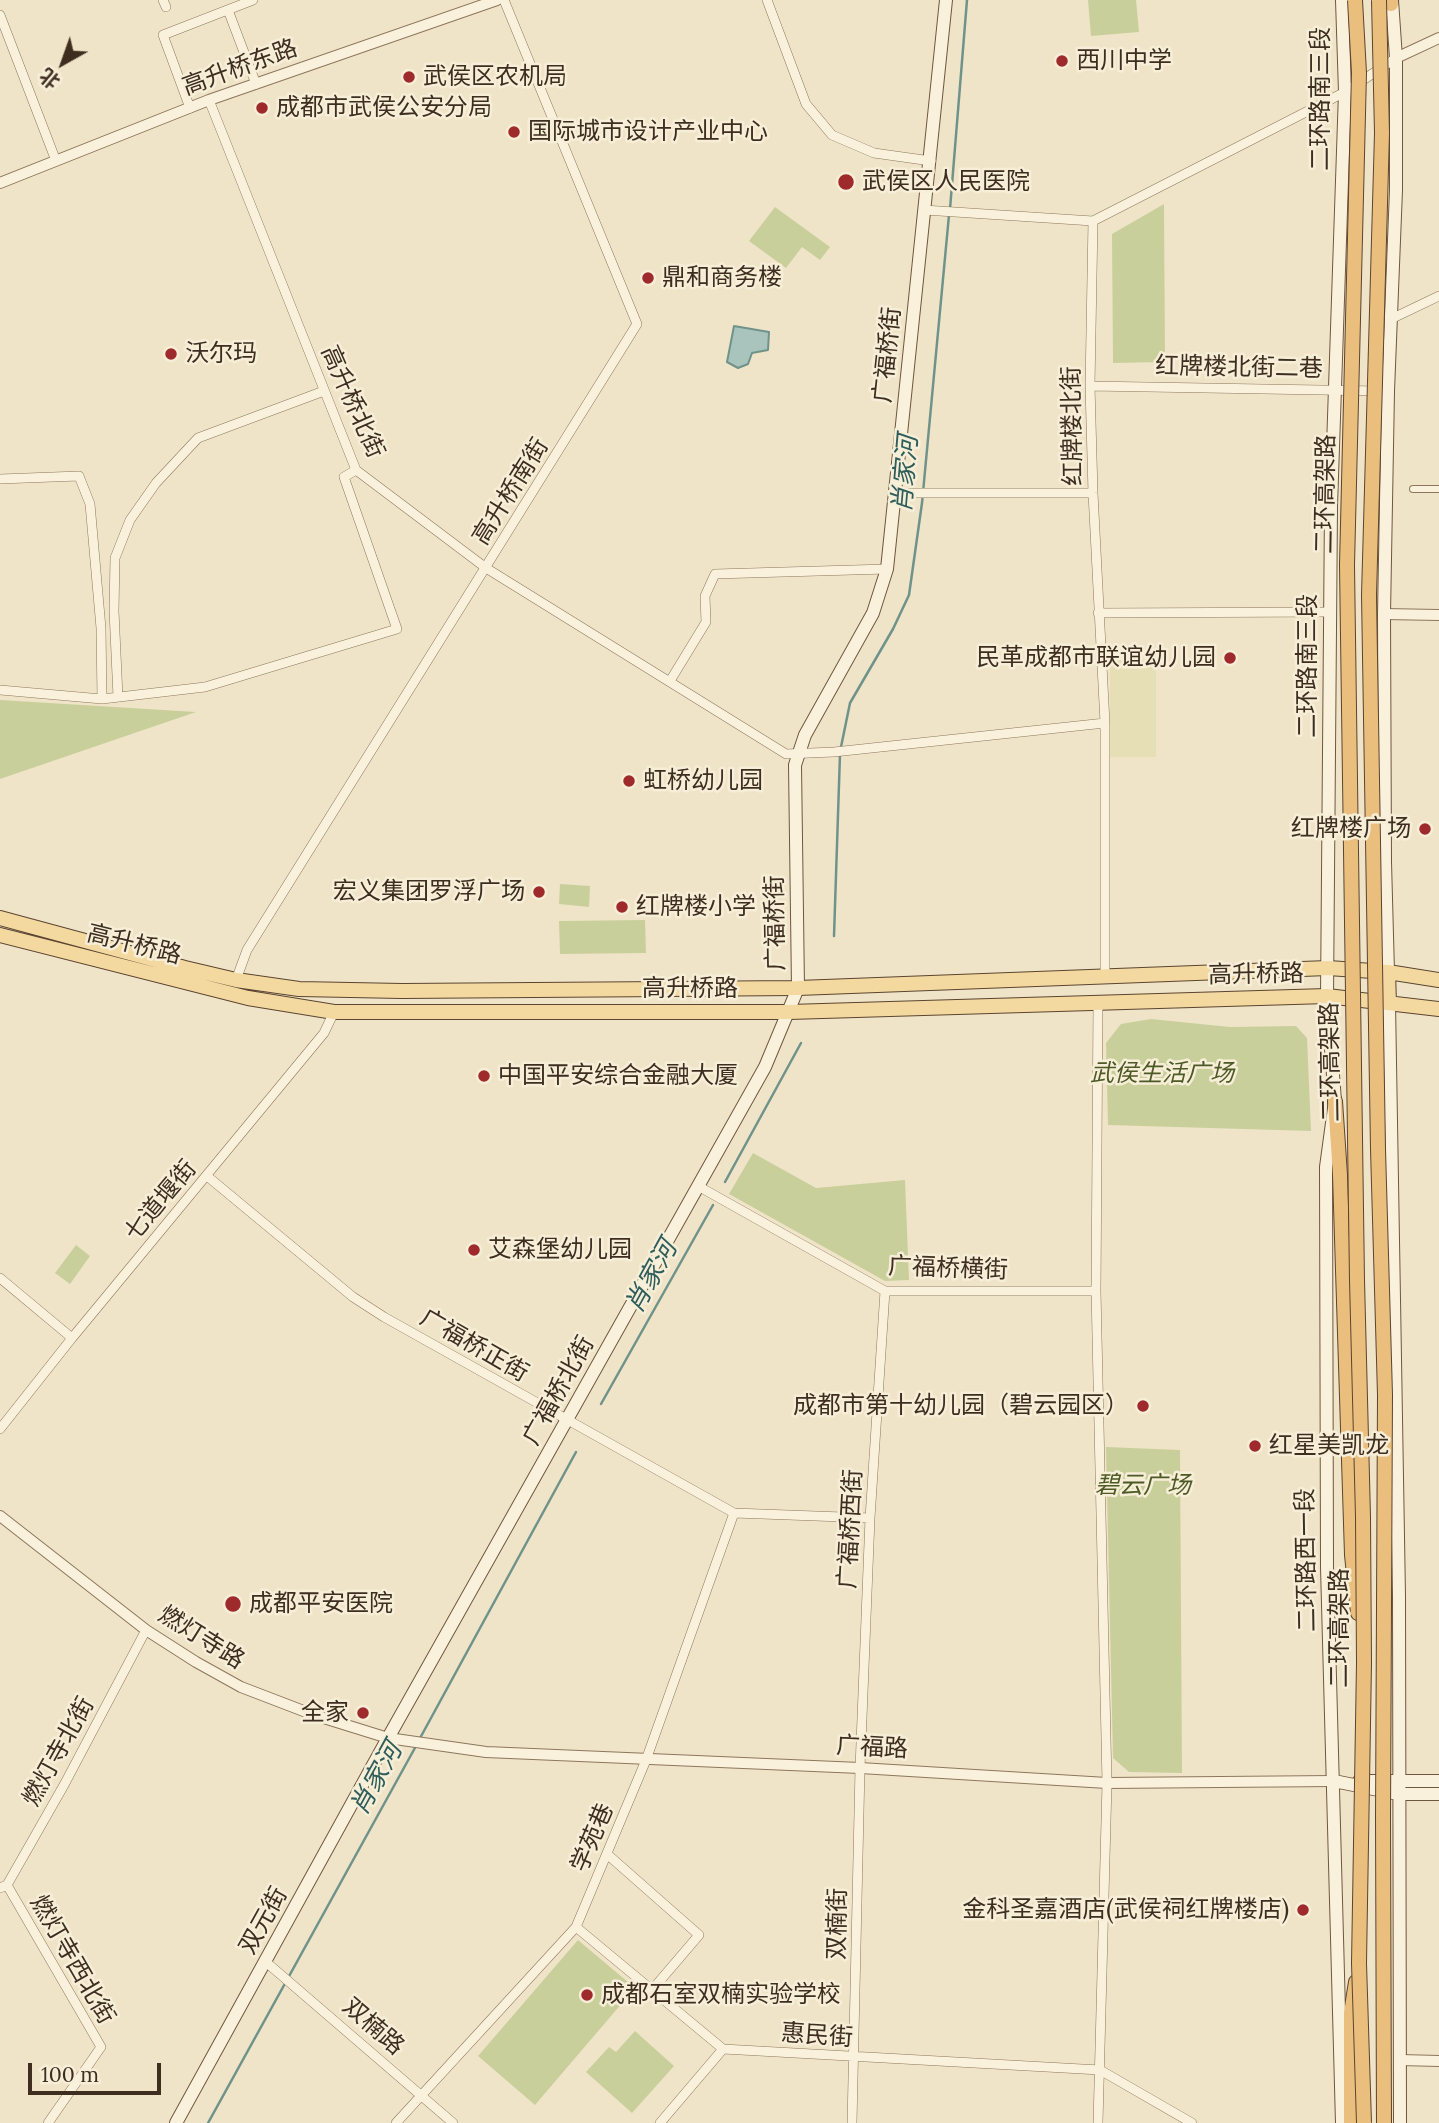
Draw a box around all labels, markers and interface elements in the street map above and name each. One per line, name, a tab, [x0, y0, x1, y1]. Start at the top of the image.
street label: 二环路南三段	[1307, 27, 1335, 171]
north arrow	[28, 28, 98, 98]
street label: 高升桥东路	[179, 34, 301, 102]
place label: 西川中学	[1076, 47, 1172, 75]
marker: 西川中学	[1054, 53, 1070, 69]
place label: 武侯区农机局	[423, 63, 567, 91]
text: 北	[35, 64, 65, 94]
marker: 武侯区农机局	[401, 69, 417, 85]
place label: 成都市武侯公安分局	[276, 94, 492, 122]
marker: 成都市武侯公安分局	[254, 100, 270, 116]
place label: 国际城市设计产业中心	[528, 118, 768, 146]
marker: 国际城市设计产业中心	[506, 124, 522, 140]
place label: 武侯区人民医院	[862, 168, 1030, 196]
marker: 武侯区人民医院	[836, 172, 856, 192]
place label: 鼎和商务楼	[662, 264, 782, 292]
marker: 鼎和商务楼	[640, 270, 656, 286]
street label: 广福桥街	[869, 306, 907, 404]
place label: 沃尔玛	[185, 340, 257, 368]
street label: 高升桥北街	[314, 341, 390, 463]
marker: 沃尔玛	[163, 346, 179, 362]
street label: 红牌楼北街二巷	[1155, 352, 1323, 384]
street label: 红牌楼北街	[1058, 366, 1088, 486]
street label: 高升桥南街	[467, 433, 555, 551]
water label: 肖家河	[887, 434, 925, 514]
street label: 二环高架路	[1311, 434, 1341, 554]
street label: 二环路南三段	[1294, 594, 1322, 738]
place label: 民革成都市联谊幼儿园	[976, 644, 1216, 672]
marker: 民革成都市联谊幼儿园	[1222, 650, 1238, 666]
place label: 虹桥幼儿园	[643, 767, 763, 795]
marker: 虹桥幼儿园	[621, 773, 637, 789]
place label: 红牌楼广场	[1291, 815, 1411, 843]
marker: 红牌楼广场	[1417, 821, 1433, 837]
street label: 广福桥街	[761, 875, 791, 971]
place label: 宏义集团罗浮广场	[333, 878, 525, 906]
marker: 宏义集团罗浮广场	[531, 884, 547, 900]
place label: 红牌楼小学	[636, 893, 756, 921]
marker: 红牌楼小学	[614, 899, 630, 915]
street label: 高升桥路	[84, 919, 184, 971]
street label: 高升桥路	[1208, 960, 1304, 990]
street label: 高升桥路	[642, 975, 738, 1003]
street label: 二环高架路	[1316, 1002, 1346, 1122]
park label: 武侯生活广场	[1090, 1060, 1234, 1088]
place label: 中国平安综合金融大厦	[498, 1062, 738, 1090]
marker: 中国平安综合金融大厦	[476, 1068, 492, 1084]
street label: 七道堰街	[119, 1155, 203, 1247]
water label: 肖家河	[619, 1235, 685, 1319]
place label: 艾森堡幼儿园	[488, 1236, 632, 1264]
marker: 艾森堡幼儿园	[466, 1242, 482, 1258]
street label: 广福桥横街	[888, 1253, 1008, 1285]
street label: 广福桥正街	[415, 1304, 533, 1388]
street label: 广福桥北街	[517, 1332, 601, 1450]
place label: 成都市第十幼儿园（碧云园区）	[793, 1392, 1129, 1420]
marker: 成都市第十幼儿园（碧云园区）	[1135, 1398, 1151, 1414]
place label: 红星美凯龙	[1269, 1432, 1389, 1460]
marker: 红星美凯龙	[1247, 1438, 1263, 1454]
street label: 广福桥西街	[833, 1468, 869, 1590]
park label: 碧云广场	[1095, 1472, 1191, 1500]
street label: 二环路西一段	[1291, 1488, 1323, 1632]
street label: 二环高架路	[1326, 1568, 1354, 1688]
place label: 成都平安医院	[249, 1590, 393, 1618]
marker: 成都平安医院	[223, 1594, 243, 1614]
street label: 燃灯寺路	[153, 1600, 249, 1676]
street label: 燃灯寺北街	[17, 1693, 101, 1811]
place label: 全家	[301, 1699, 349, 1727]
marker: 全家	[355, 1705, 371, 1721]
street label: 广福路	[835, 1732, 909, 1764]
water label: 肖家河	[344, 1737, 410, 1821]
street label: 学苑巷	[566, 1799, 620, 1877]
street label: 双元街	[234, 1883, 294, 1959]
street label: 双楠街	[823, 1888, 853, 1960]
street label: 燃灯寺西北街	[24, 1890, 120, 2030]
place label: 金科圣嘉酒店(武侯祠红牌楼店)	[962, 1896, 1289, 1924]
marker: 金科圣嘉酒店(武侯祠红牌楼店)	[1295, 1902, 1311, 1918]
place label: 成都石室双楠实验学校	[601, 1981, 841, 2009]
marker: 成都石室双楠实验学校	[579, 1987, 595, 2003]
street label: 双楠路	[336, 1993, 410, 2061]
street label: 惠民街	[780, 2019, 854, 2053]
scale bar	[32, 2050, 164, 2094]
text: 100 m	[41, 2061, 99, 2088]

